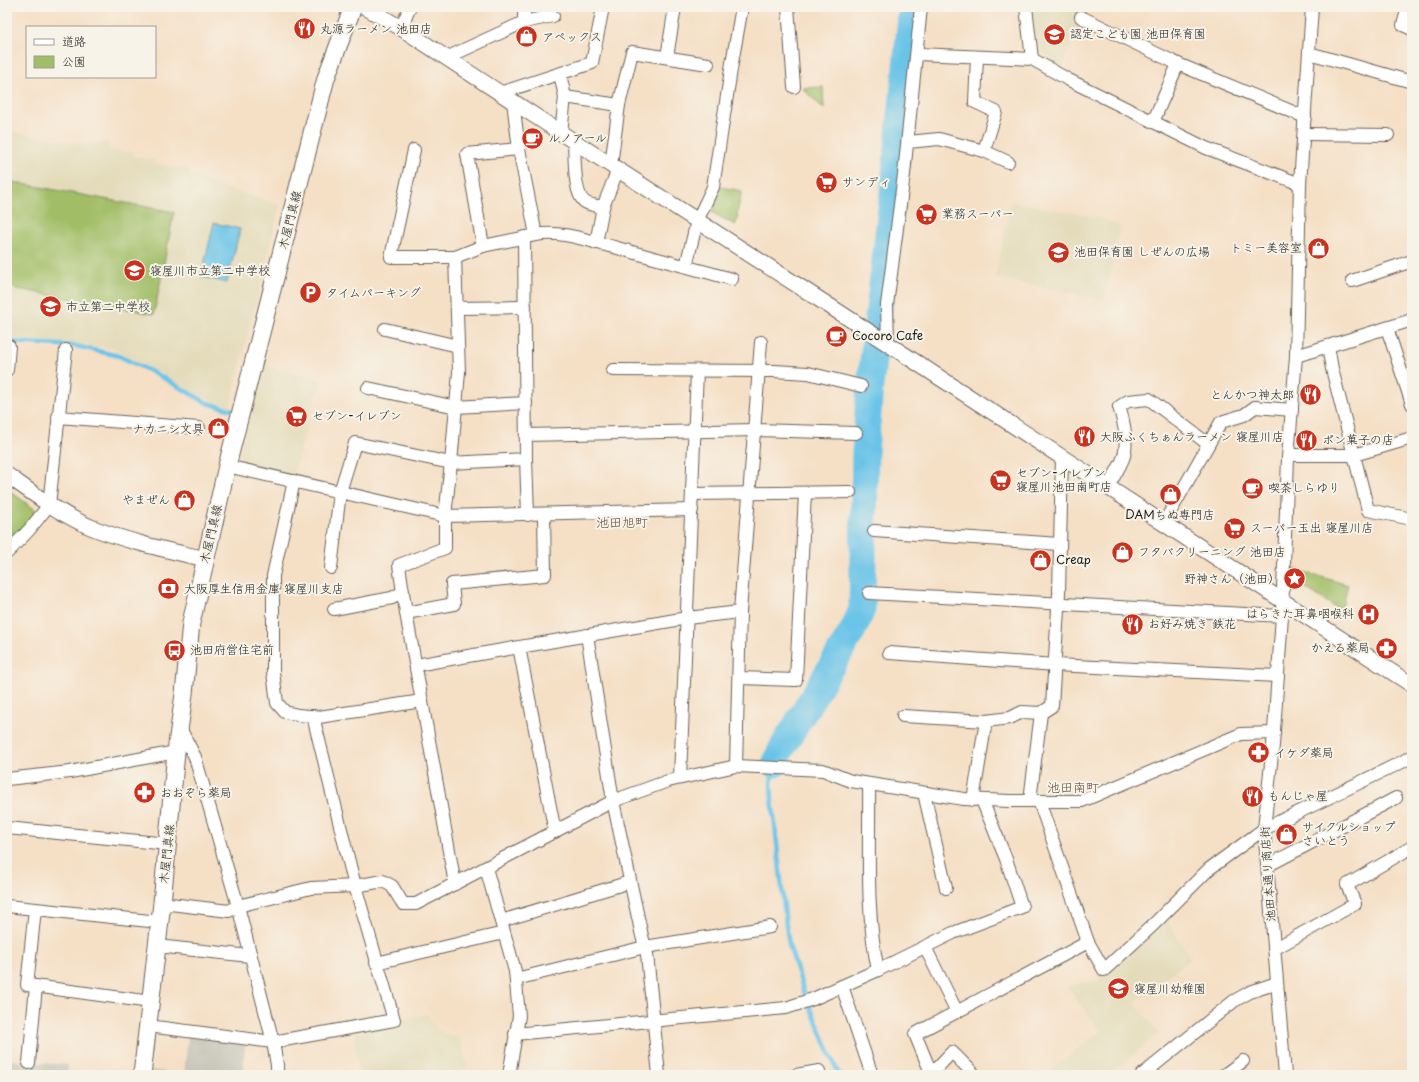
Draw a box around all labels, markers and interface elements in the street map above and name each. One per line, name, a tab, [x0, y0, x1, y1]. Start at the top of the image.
restaurant icon: 丸源ラーメン 池田店	[292, 16, 318, 42]
place label: 丸源ラーメン 池田店	[320, 19, 432, 37]
school or university icon: 認定こども園 池田保育園	[1041, 21, 1067, 47]
shop icon: アペックス	[513, 24, 539, 50]
place label: 認定こども園 池田保育園	[1070, 24, 1206, 42]
legend	[26, 26, 156, 78]
place label: アペックス	[542, 27, 602, 45]
text: 道路	[62, 32, 86, 50]
text: 公園	[62, 52, 86, 70]
cafe icon: ルノアール	[520, 125, 546, 151]
place label: ルノアール	[548, 128, 607, 146]
supermarket icon: サンディ	[813, 169, 839, 195]
place label: サンディ	[842, 172, 891, 190]
street label: 木屋門真線	[273, 188, 305, 251]
supermarket icon: 業務スーパー	[913, 201, 939, 227]
place label: 業務スーパー	[942, 204, 1014, 222]
shop icon: トミー美容室	[1305, 235, 1331, 261]
place label: トミー美容室	[1230, 238, 1302, 256]
school or university icon: 池田保育園 しぜんの広場	[1045, 239, 1071, 265]
place label: 池田保育園 しぜんの広場	[1074, 242, 1210, 260]
school or university icon: 寝屋川市立第二中学校	[122, 258, 148, 284]
place label: 寝屋川市立第二中学校	[150, 261, 270, 279]
parking icon: タイムパーキング	[297, 280, 323, 306]
place label: タイムパーキング	[326, 283, 421, 301]
school or university icon: 市立第二中学校	[38, 294, 64, 320]
place label: 市立第二中学校	[66, 297, 150, 315]
cafe icon: Cocoro Cafe	[823, 323, 849, 349]
place label: Cocoro Cafe	[852, 326, 923, 344]
restaurant icon: とんかつ神太郎	[1297, 382, 1323, 408]
place label: とんかつ神太郎	[1210, 385, 1294, 403]
supermarket icon: セブン-イレブン	[284, 403, 310, 429]
place label: セブン-イレブン	[312, 406, 402, 424]
shop icon: ナカニシ文具	[206, 416, 232, 442]
place label: ナカニシ文具	[132, 419, 204, 437]
restaurant icon: 大阪ふくちぁんラーメン 寝屋川店	[1071, 424, 1097, 450]
place label: 大阪ふくちぁんラーメン 寝屋川店	[1100, 427, 1284, 445]
restaurant icon: ポン菓子の店	[1294, 427, 1320, 453]
place label: ポン菓子の店	[1322, 430, 1394, 448]
place label: セブン-イレブン 寝屋川池田南町店	[1016, 463, 1112, 495]
supermarket icon: セブン-イレブン 寝屋川池田南町店	[987, 467, 1013, 493]
cafe icon: 喫茶しらゆり	[1240, 475, 1266, 501]
place label: 喫茶しらゆり	[1268, 478, 1340, 496]
shop icon: DAMちぬ専門店	[1157, 481, 1183, 507]
shop icon: やまぜん	[172, 487, 198, 513]
place label: やまぜん	[122, 490, 170, 508]
street label: 木屋門真線	[195, 503, 226, 565]
place label: DAMちぬ専門店	[1125, 505, 1215, 523]
district label: 池田旭町	[596, 512, 648, 531]
supermarket icon: スーパー玉出 寝屋川店	[1222, 515, 1248, 541]
place label: スーパー玉出 寝屋川店	[1250, 518, 1373, 536]
shop icon: フタバクリーニング 池田店	[1109, 539, 1135, 565]
place label: フタバクリーニング 池田店	[1138, 542, 1286, 560]
shop icon: Creap	[1027, 547, 1053, 573]
place label: Creap	[1056, 550, 1091, 568]
place icon: 野神さん（池田）	[1282, 566, 1308, 592]
place label: 野神さん（池田）	[1184, 569, 1280, 587]
bank icon: 大阪厚生信用金庫 寝屋川支店	[156, 576, 182, 602]
place label: 大阪厚生信用金庫 寝屋川支店	[184, 579, 344, 597]
hospital icon: はらきた耳鼻咽喉科	[1356, 601, 1382, 627]
place label: はらきた耳鼻咽喉科	[1246, 604, 1354, 622]
restaurant icon: お好み焼き 鉄花	[1120, 611, 1146, 637]
place label: お好み焼き 鉄花	[1148, 614, 1236, 632]
pharmacy icon: かえる薬局	[1373, 635, 1399, 661]
bus stop icon: 池田府営住宅前	[162, 637, 188, 663]
place label: かえる薬局	[1311, 638, 1370, 656]
place label: 池田府営住宅前	[190, 640, 274, 658]
pharmacy icon: イケダ薬局	[1245, 740, 1271, 766]
place label: イケダ薬局	[1274, 743, 1334, 761]
district label: 池田南町	[1047, 777, 1099, 796]
pharmacy icon: おおぞら薬局	[131, 780, 157, 806]
place label: おおぞら薬局	[160, 783, 232, 801]
restaurant icon: もんじゃ屋	[1239, 783, 1265, 809]
place label: もんじゃ屋	[1268, 786, 1328, 804]
place label: サイクルショップ さいとう	[1302, 817, 1396, 849]
shop icon: サイクルショップ さいとう	[1273, 821, 1299, 847]
street label: 木屋門真線	[154, 823, 178, 885]
street label: 池田本通り商店街	[1255, 826, 1279, 923]
school or university icon: 寝屋川幼稚園	[1106, 976, 1132, 1002]
place label: 寝屋川幼稚園	[1134, 979, 1206, 997]

